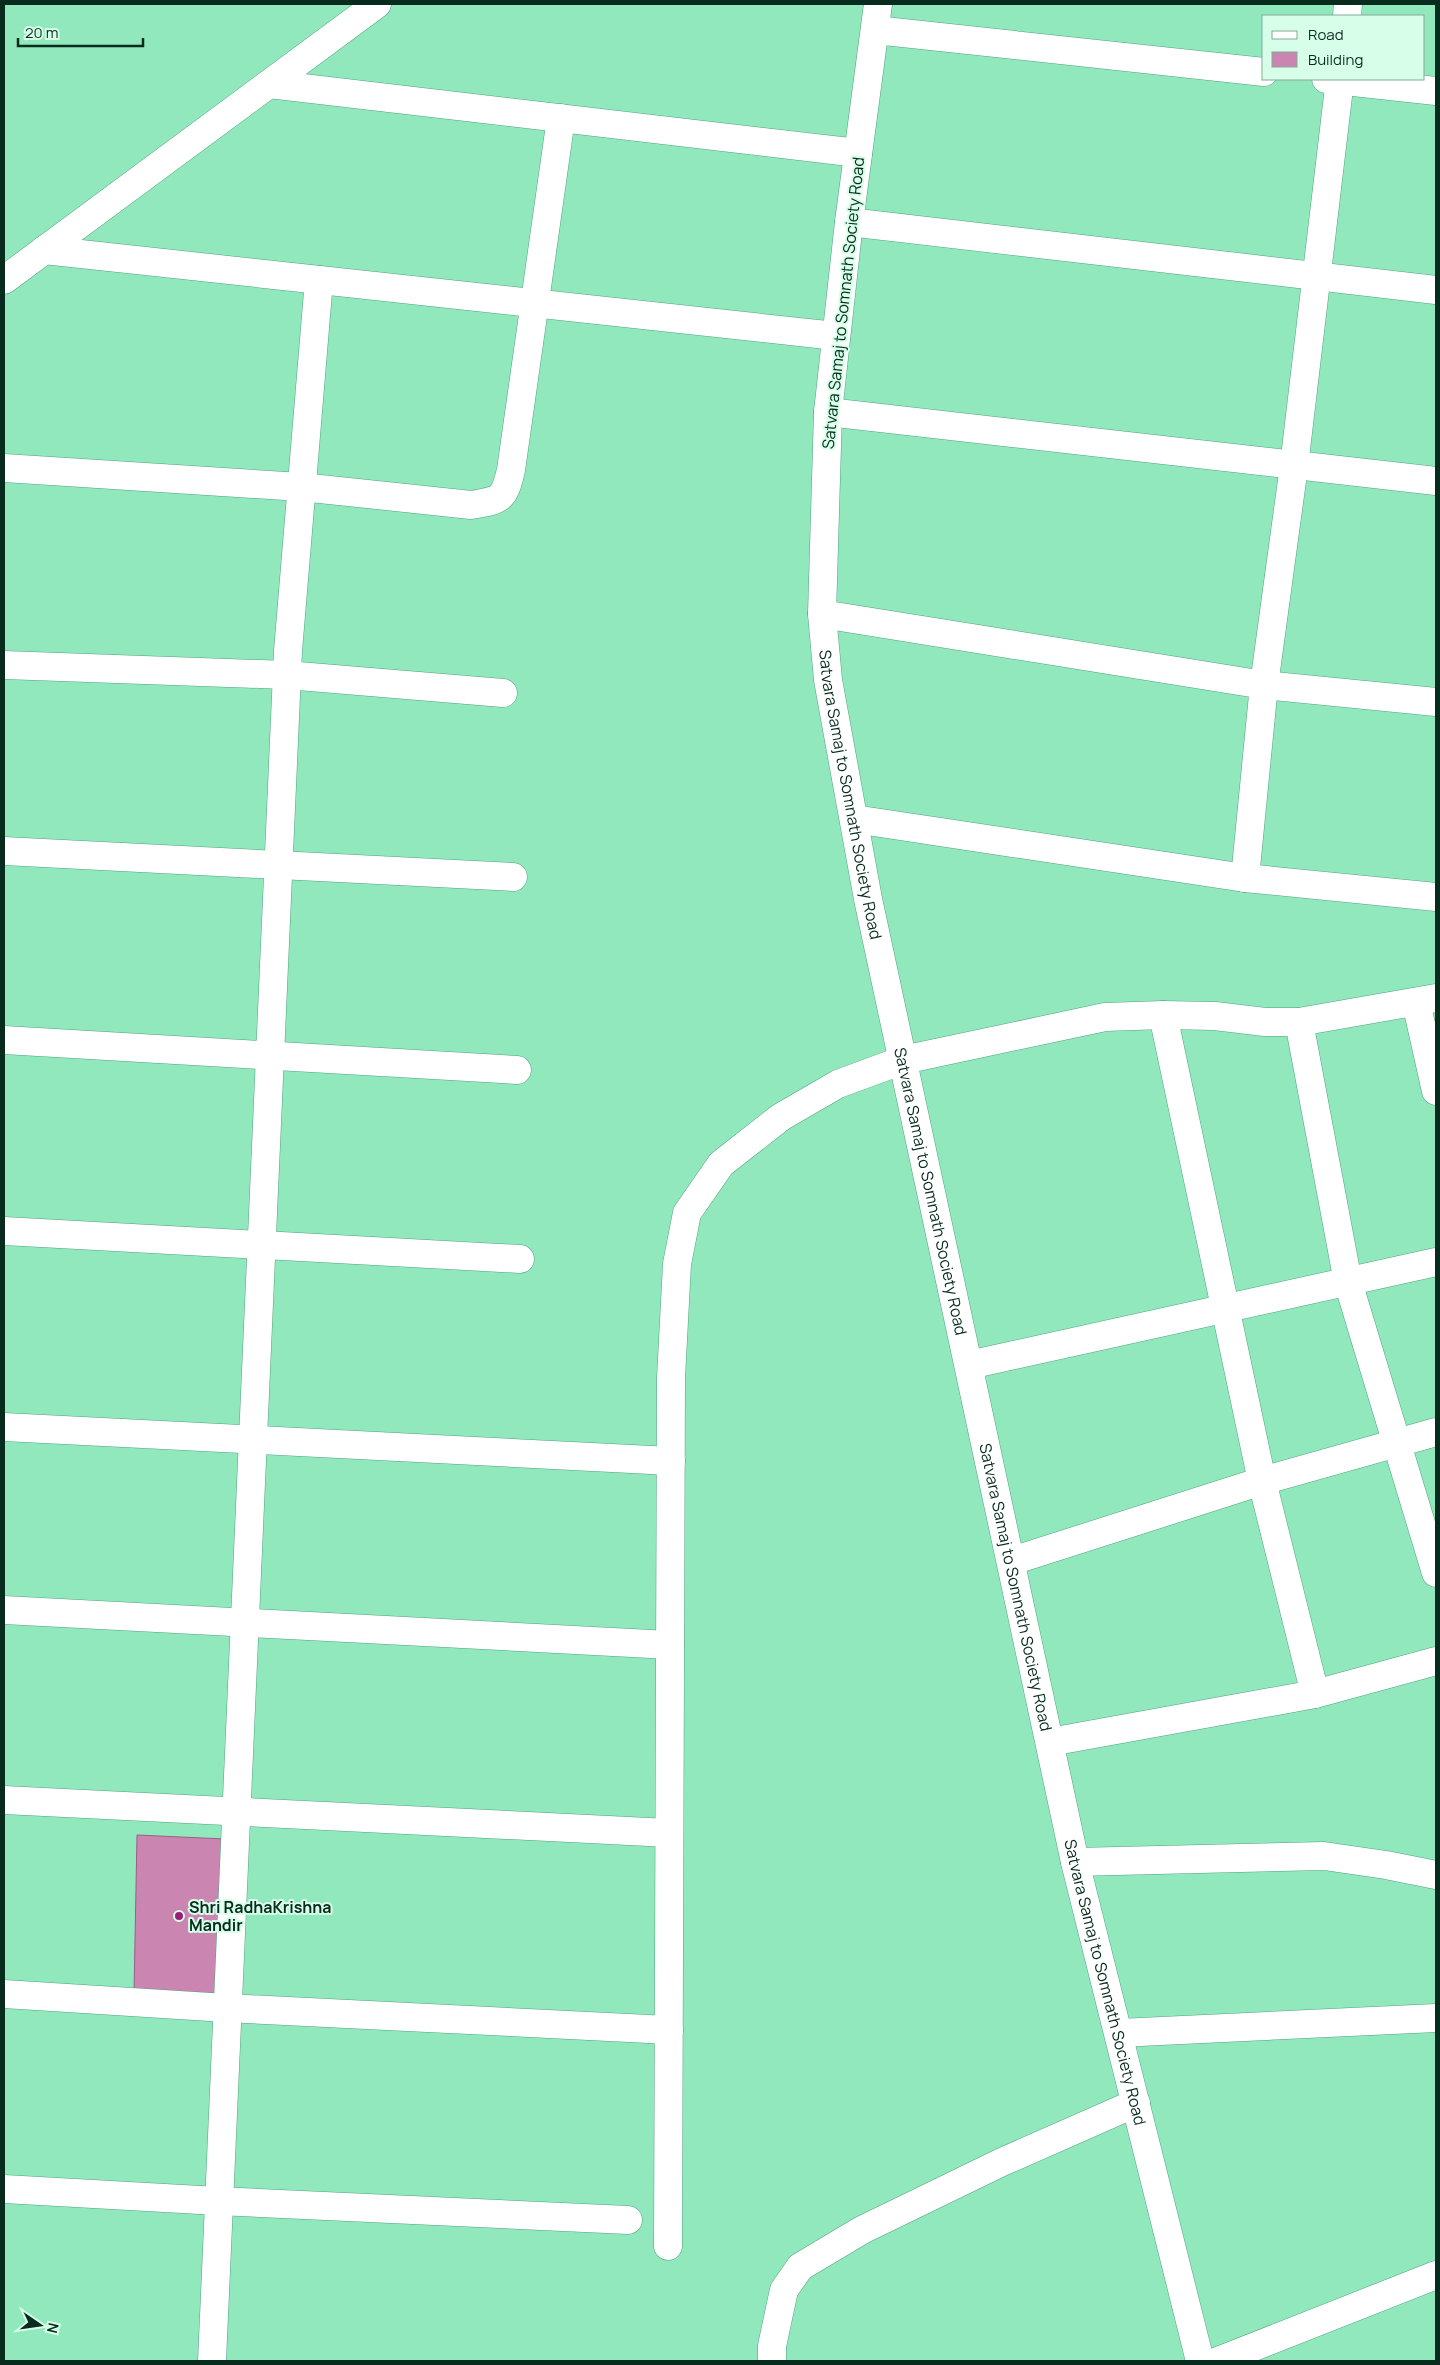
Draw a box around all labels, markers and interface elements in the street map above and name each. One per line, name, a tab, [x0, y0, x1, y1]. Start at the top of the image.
scale bar	[18, 15, 142, 47]
legend	[1262, 15, 1425, 80]
text: 20 m	[25, 22, 58, 43]
text: Road	[1308, 24, 1344, 45]
text: Building	[1308, 49, 1363, 70]
street label: Satvara Samaj to Somnath Society Road	[817, 156, 869, 450]
street label: Satvara Samaj to Somnath Society Road	[814, 649, 887, 941]
street label: Satvara Samaj to Somnath Society Road	[889, 1045, 972, 1337]
street label: Satvara Samaj to Somnath Society Road	[974, 1441, 1058, 1733]
street label: Satvara Samaj to Somnath Society Road	[1059, 1837, 1151, 2127]
place label: Shri RadhaKrishna Mandir	[189, 1896, 332, 1936]
marker: Shri RadhaKrishna Mandir	[173, 1910, 185, 1922]
north arrow	[15, 2300, 65, 2350]
text: N	[43, 2321, 64, 2335]

